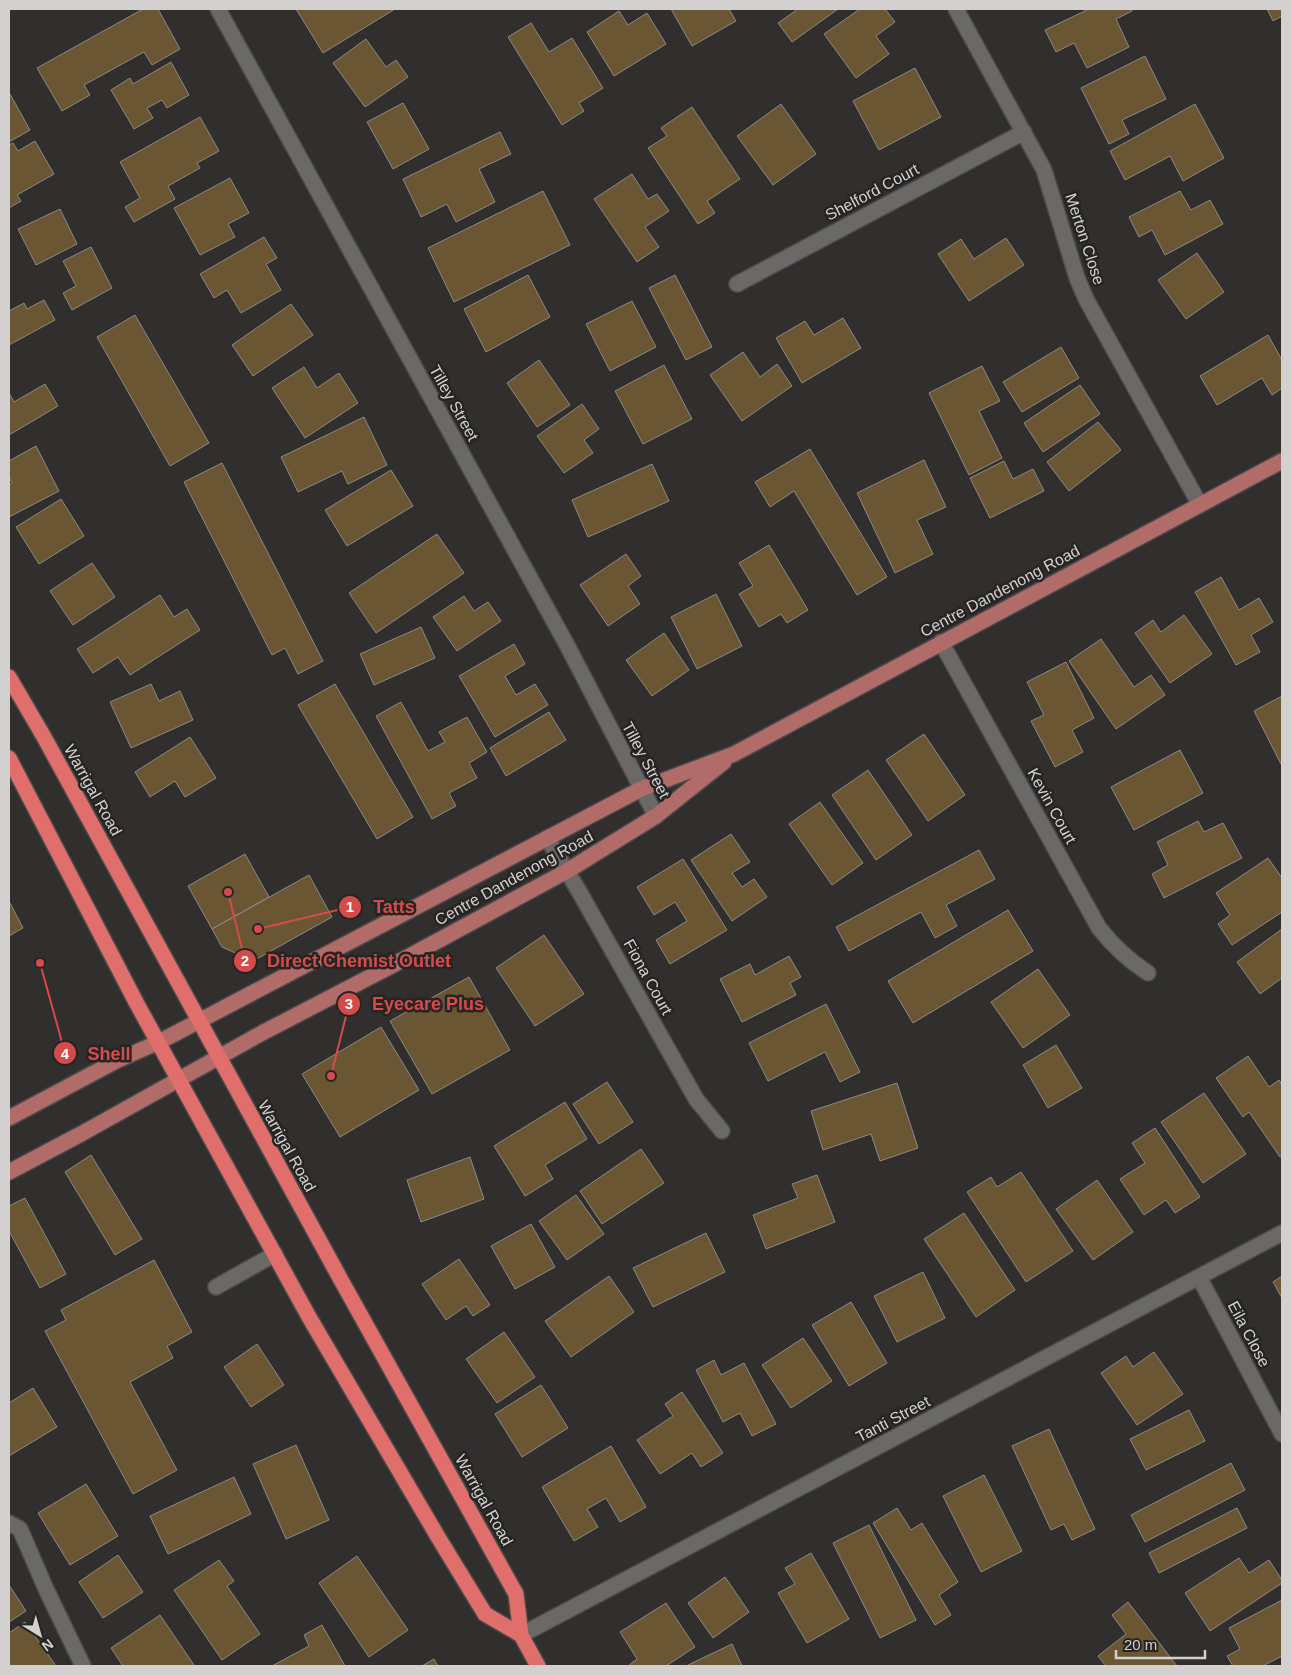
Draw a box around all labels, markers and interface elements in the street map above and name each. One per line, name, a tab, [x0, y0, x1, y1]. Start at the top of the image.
street label: Shelford Court	[822, 160, 922, 224]
street label: Merton Close	[1062, 191, 1108, 287]
street label: Tilley Street	[426, 362, 482, 444]
street label: Centre Dandenong Road	[917, 542, 1083, 640]
street label: Tilley Street	[619, 719, 673, 802]
street label: Warrigal Road	[61, 741, 125, 839]
street label: Kevin Court	[1024, 765, 1080, 847]
street label: Centre Dandenong Road	[432, 827, 596, 929]
callout: Tatts	[338, 890, 424, 923]
text: Tatts	[373, 897, 415, 917]
text: 1	[346, 898, 354, 915]
street label: Fiona Court	[620, 936, 676, 1018]
callout: Direct Chemist Outlet	[232, 944, 461, 977]
text: Direct Chemist Outlet	[267, 951, 451, 971]
text: 2	[241, 952, 249, 969]
callout: Eyecare Plus	[337, 987, 494, 1020]
text: Eyecare Plus	[372, 994, 484, 1014]
text: 3	[345, 995, 353, 1012]
callout: Shell	[52, 1037, 140, 1070]
text: Shell	[87, 1044, 131, 1064]
text: 4	[61, 1045, 70, 1062]
street label: Warrigal Road	[255, 1097, 319, 1195]
street label: Eila Close	[1225, 1298, 1273, 1370]
street label: Tanti Street	[853, 1392, 933, 1446]
street label: Warrigal Road	[452, 1451, 516, 1549]
north arrow	[15, 1610, 65, 1660]
scale bar	[1116, 1628, 1205, 1660]
text: N	[39, 1636, 57, 1655]
text: 20 m	[1124, 1636, 1157, 1653]

